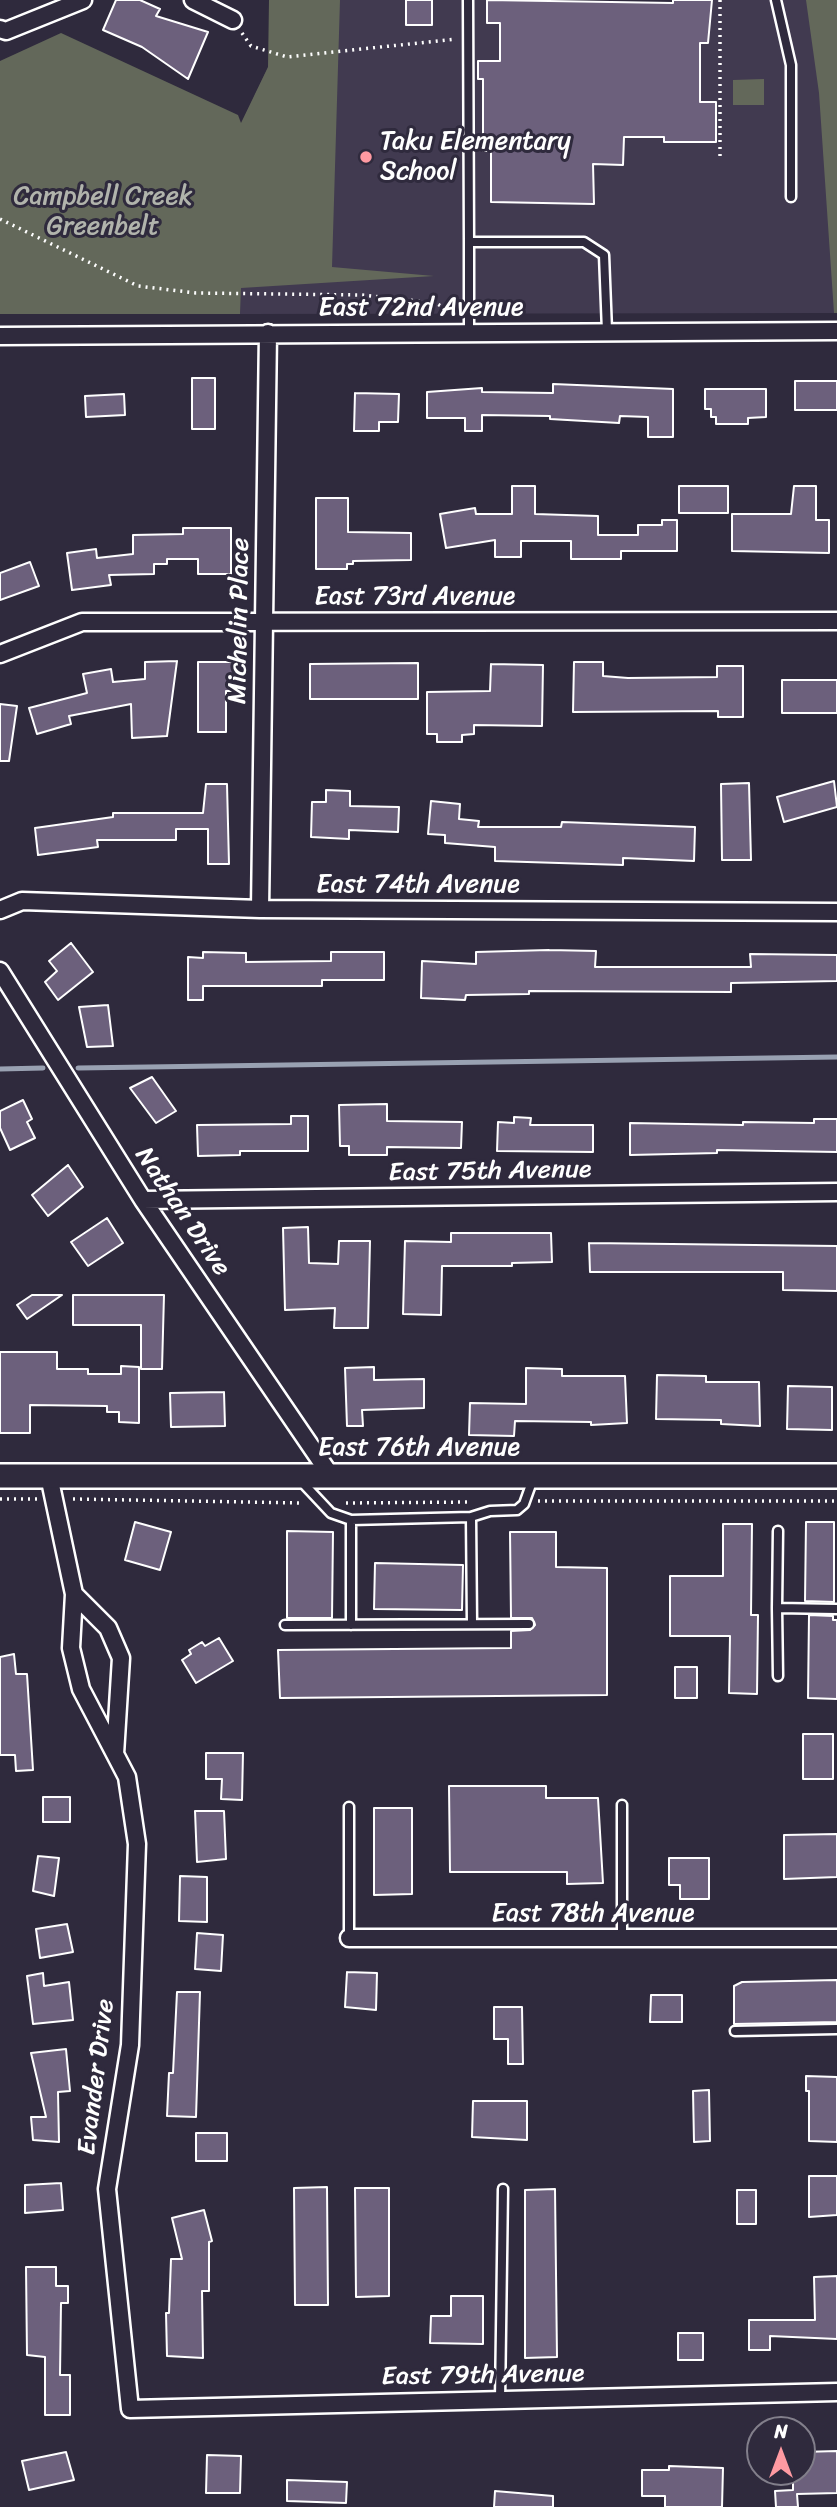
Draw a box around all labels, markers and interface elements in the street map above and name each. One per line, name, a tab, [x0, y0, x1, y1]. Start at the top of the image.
place label: Taku Elementary School	[380, 126, 571, 188]
marker: Taku Elementary School	[358, 149, 374, 165]
park label: Campbell Creek Greenbelt	[13, 181, 193, 242]
street label: East 72nd Avenue	[319, 292, 523, 324]
street label: Michelin Place	[223, 538, 257, 704]
street label: East 73rd Avenue	[315, 581, 515, 613]
street label: East 74th Avenue	[316, 869, 520, 901]
street label: Nathan Drive	[127, 1142, 237, 1282]
street label: East 75th Avenue	[388, 1155, 592, 1189]
street label: East 76th Avenue	[318, 1432, 520, 1464]
street label: East 78th Avenue	[492, 1898, 694, 1930]
street label: Evander Drive	[72, 1997, 122, 2157]
street label: East 79th Avenue	[381, 2359, 585, 2393]
text: N	[774, 2415, 788, 2448]
north arrow	[746, 2416, 816, 2486]

